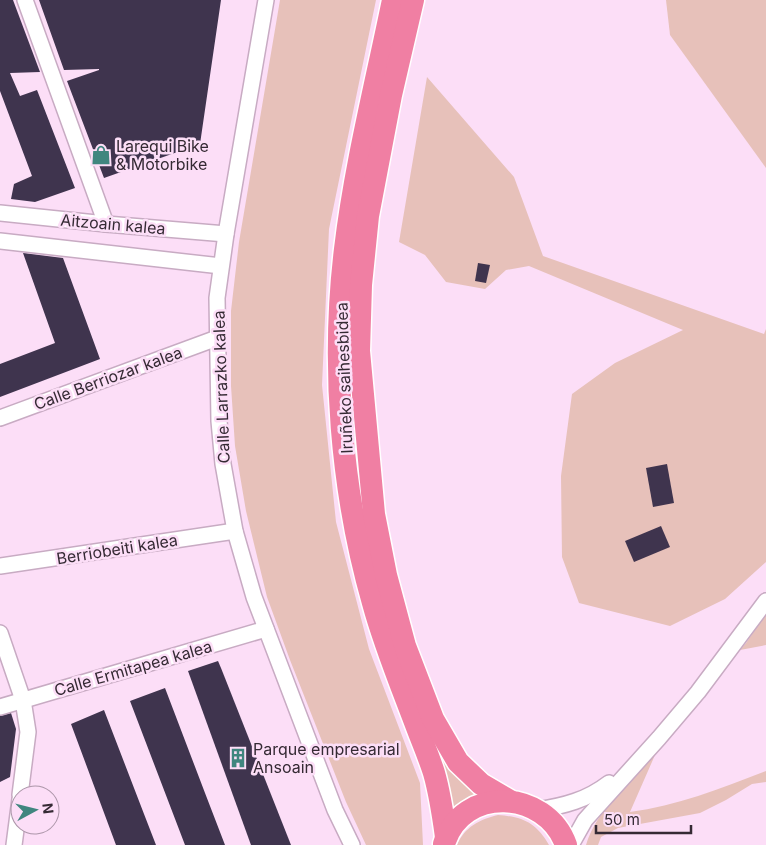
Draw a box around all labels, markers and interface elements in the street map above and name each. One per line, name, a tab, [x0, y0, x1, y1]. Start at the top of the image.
place label: Larequi Bike & Motorbike	[116, 136, 209, 174]
shop icon: Larequi Bike & Motorbike	[90, 144, 112, 166]
street label: Aitzoain kalea	[60, 209, 166, 239]
street label: Iruñeko saihesbidea	[331, 302, 357, 454]
street label: Calle Larrazko kalea	[208, 310, 234, 464]
street label: Calle Berriozar kalea	[31, 342, 185, 414]
street label: Berriobeiti kalea	[55, 530, 179, 568]
street label: Calle Ermitapea kalea	[52, 636, 214, 700]
place label: Parque empresarial Ansoain	[253, 739, 400, 777]
building icon: Parque empresarial Ansoain	[227, 747, 249, 769]
north arrow	[10, 785, 60, 835]
text: N	[39, 802, 57, 815]
scale bar	[596, 802, 691, 834]
text: 50 m	[604, 810, 640, 829]

